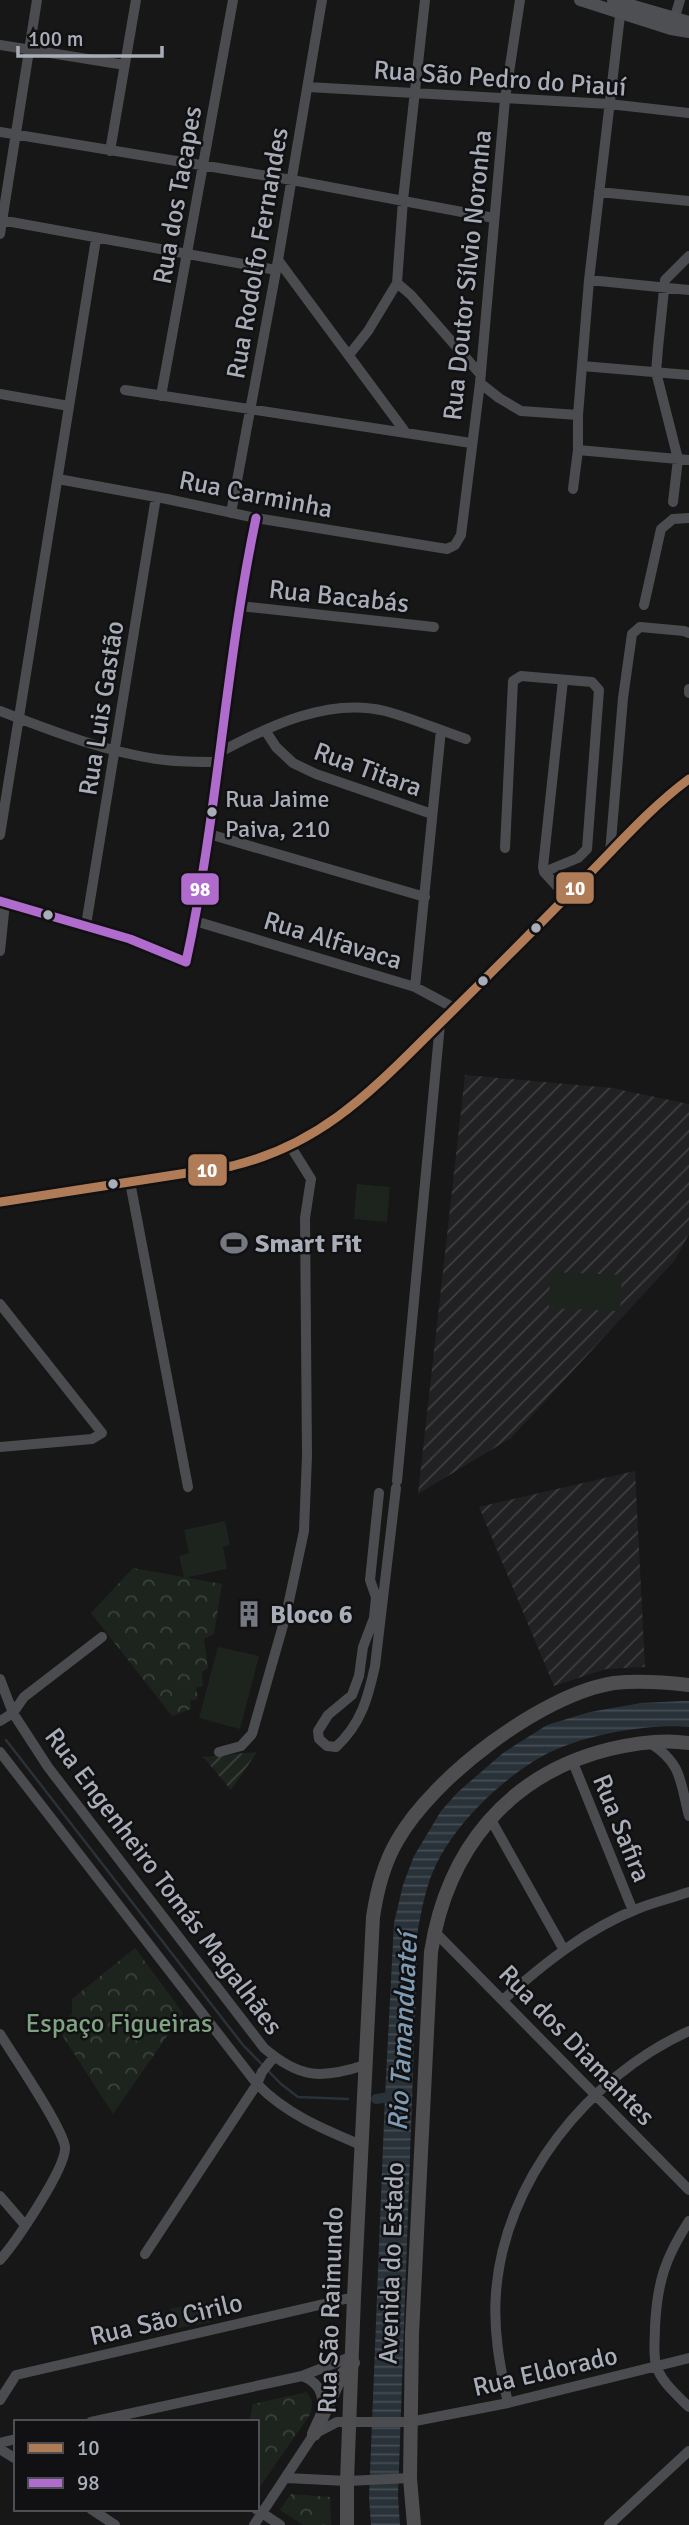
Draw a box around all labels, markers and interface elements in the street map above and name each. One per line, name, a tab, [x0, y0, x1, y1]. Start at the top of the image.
scale bar	[18, 14, 161, 58]
text: 100 m	[28, 26, 83, 52]
street label: Rua São Pedro do Piauí	[372, 54, 627, 104]
street label: Rua dos Tacapes	[147, 104, 209, 287]
street label: Rua Rodolfo Fernandes	[220, 125, 296, 381]
street label: Rua Doutor Sílvio Noronha	[437, 128, 499, 422]
street label: Rua Carminha	[176, 464, 335, 526]
street label: Rua Bacabás	[267, 574, 411, 620]
street label: Rua Luis Gastão	[72, 619, 132, 798]
street label: Rua Titara	[309, 736, 426, 804]
place label: Rua Jaime Paiva, 210	[225, 784, 330, 844]
marker: Rua Jaime Paiva, 210	[205, 805, 219, 819]
line badge: 10	[555, 871, 595, 905]
line badge: 98	[180, 872, 220, 906]
text: 10	[565, 877, 585, 901]
text: 98	[190, 878, 210, 902]
street label: Rua Alfavaca	[260, 905, 406, 977]
unlabelled marker	[41, 908, 55, 922]
unlabelled marker	[529, 921, 543, 935]
unlabelled marker	[476, 974, 490, 988]
line badge: 10	[187, 1153, 228, 1187]
text: 10	[197, 1159, 217, 1183]
unlabelled marker	[106, 1177, 120, 1191]
sports icon: Smart Fit	[219, 1228, 249, 1258]
place label: Smart Fit	[255, 1228, 362, 1260]
building icon: Bloco 6	[234, 1599, 264, 1629]
place label: Bloco 6	[270, 1599, 353, 1631]
street label: Rua Engenheiro Tomás Magalhães	[37, 1722, 289, 2041]
street label: Rua Safira	[585, 1770, 657, 1887]
water label: Rio Tamanduateí	[381, 1927, 425, 2132]
street label: Rua dos Diamantes	[491, 1959, 661, 2133]
park label: Espaço Figueiras	[26, 2008, 212, 2040]
street label: Avenida do Estado	[372, 2161, 412, 2365]
street label: Rua São Raimundo	[311, 2206, 351, 2414]
street label: Rua São Cirilo	[87, 2287, 246, 2353]
street label: Rua Eldorado	[470, 2340, 621, 2404]
legend	[14, 2420, 259, 2511]
text: 10	[77, 2435, 100, 2461]
text: 98	[77, 2470, 100, 2496]

